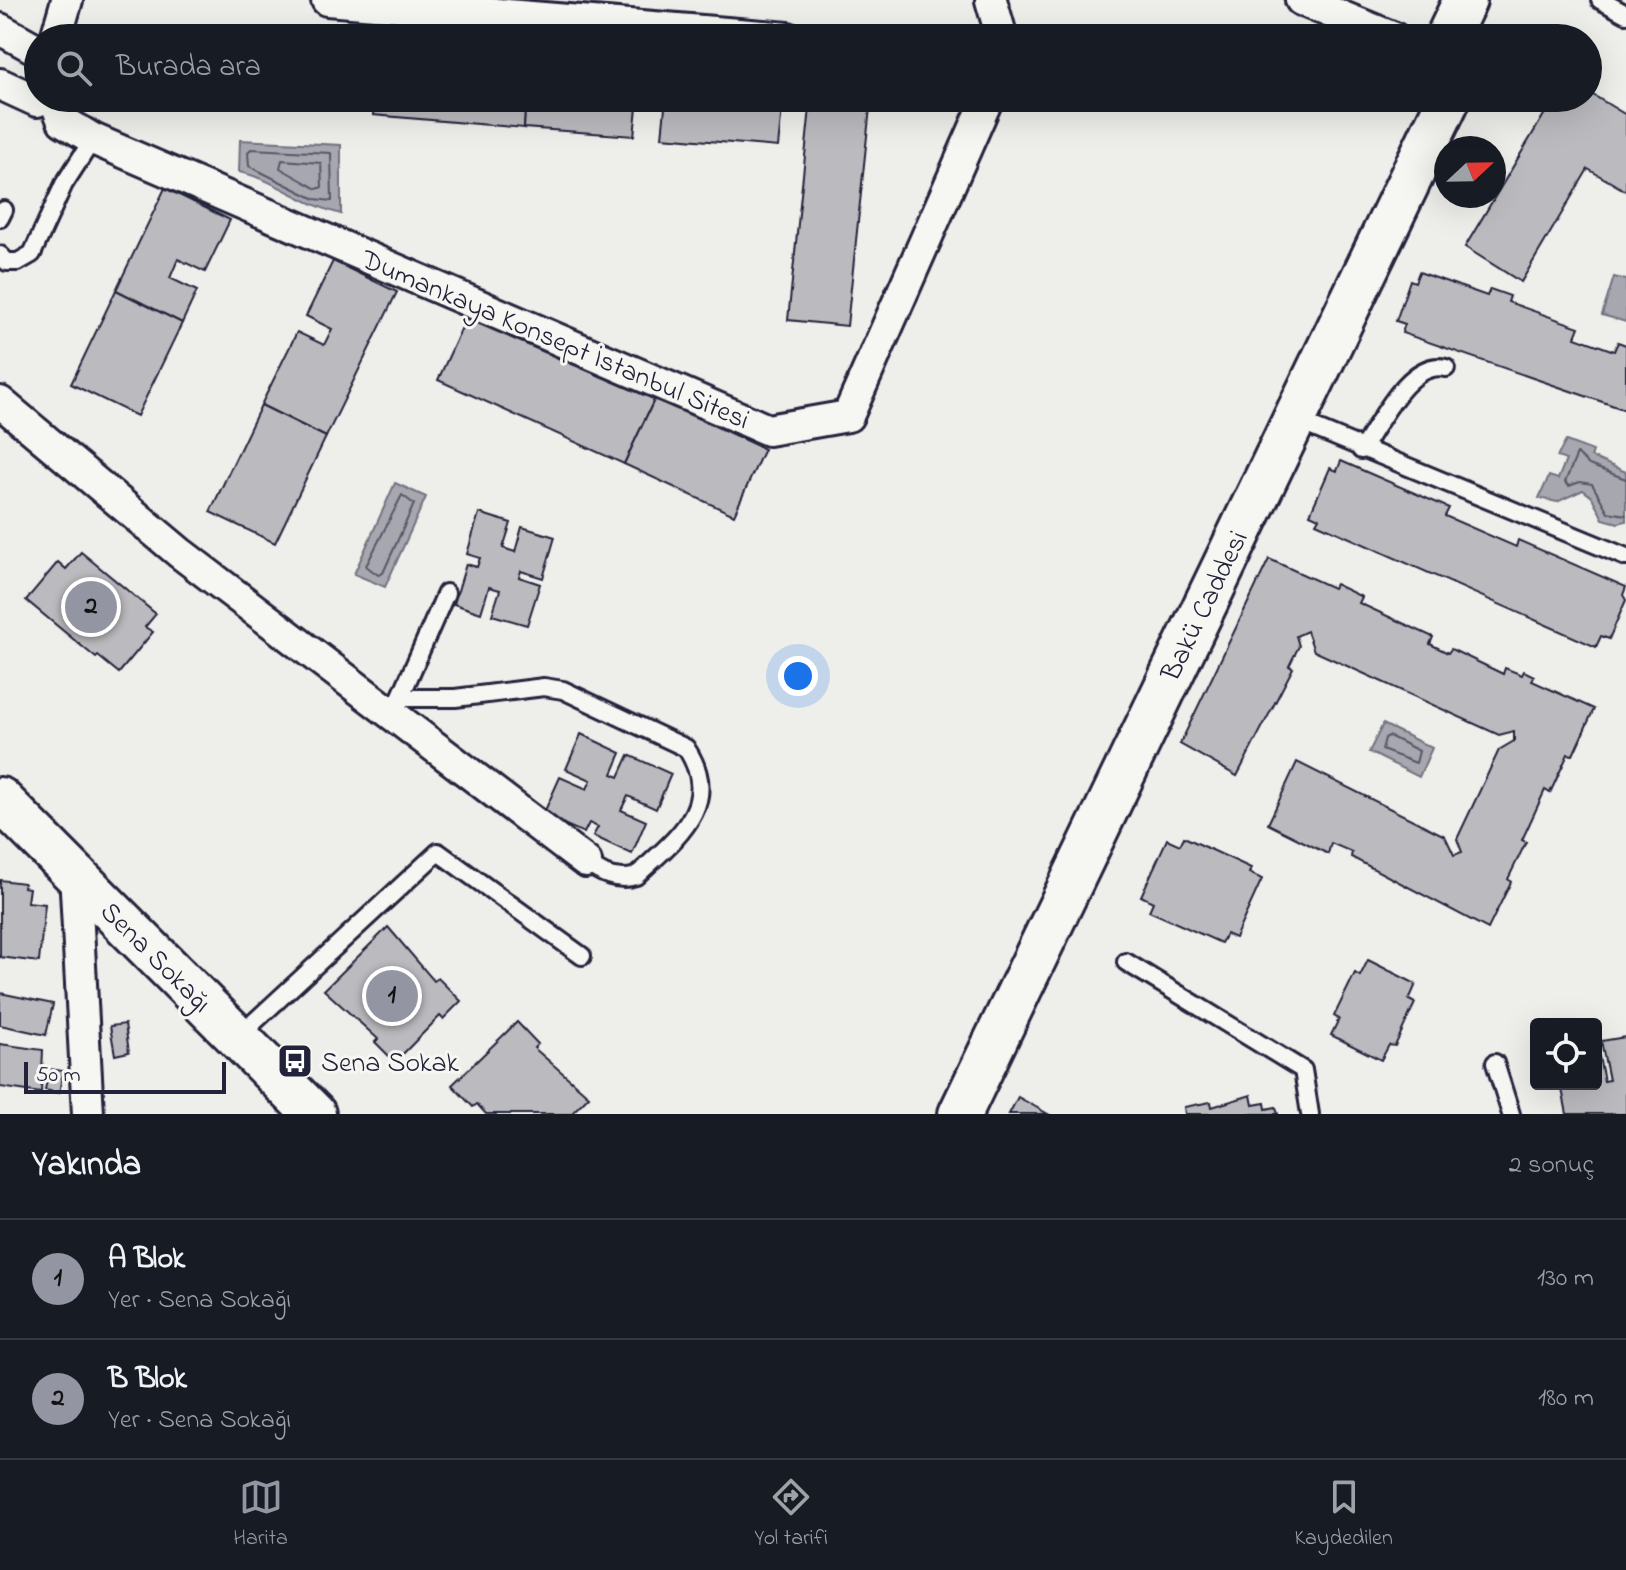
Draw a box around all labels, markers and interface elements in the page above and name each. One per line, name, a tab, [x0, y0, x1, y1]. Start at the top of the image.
search box	[24, 24, 1602, 112]
icon: search	[52, 46, 96, 90]
text: Burada ara	[116, 46, 261, 90]
north arrow	[1434, 136, 1506, 208]
street label: Dumankaya Konsept İstanbul Sitesi	[353, 240, 755, 442]
street label: Bakü Caddesi	[1152, 524, 1260, 690]
pin: 2	[65, 577, 117, 637]
your location	[778, 656, 818, 696]
street label: Sena Sokağı	[89, 893, 220, 1024]
pin: 1	[366, 966, 418, 1026]
map controls	[1530, 1018, 1602, 1090]
button: locate	[1530, 1018, 1602, 1090]
bus stop icon: Sena Sokak	[276, 1042, 314, 1080]
place label: Sena Sokak	[321, 1044, 460, 1085]
scale bar	[24, 1058, 226, 1094]
text: 50 m	[36, 1060, 81, 1092]
text: Yakında	[32, 1141, 141, 1191]
text: 2 sonuç	[1509, 1147, 1594, 1185]
text: A Blok	[108, 1238, 185, 1282]
text: 1	[54, 1260, 62, 1298]
text: 130 m	[1537, 1260, 1594, 1298]
text: Yer · Sena Sokağı	[108, 1282, 291, 1320]
text: B Blok	[108, 1358, 187, 1402]
text: 2	[52, 1380, 64, 1418]
text: 180 m	[1538, 1380, 1594, 1418]
text: Yer · Sena Sokağı	[108, 1402, 291, 1440]
tab: Harita	[233, 1475, 288, 1555]
tab: Yol tarifi	[754, 1475, 828, 1555]
tab: Kaydedilen	[1294, 1475, 1393, 1555]

